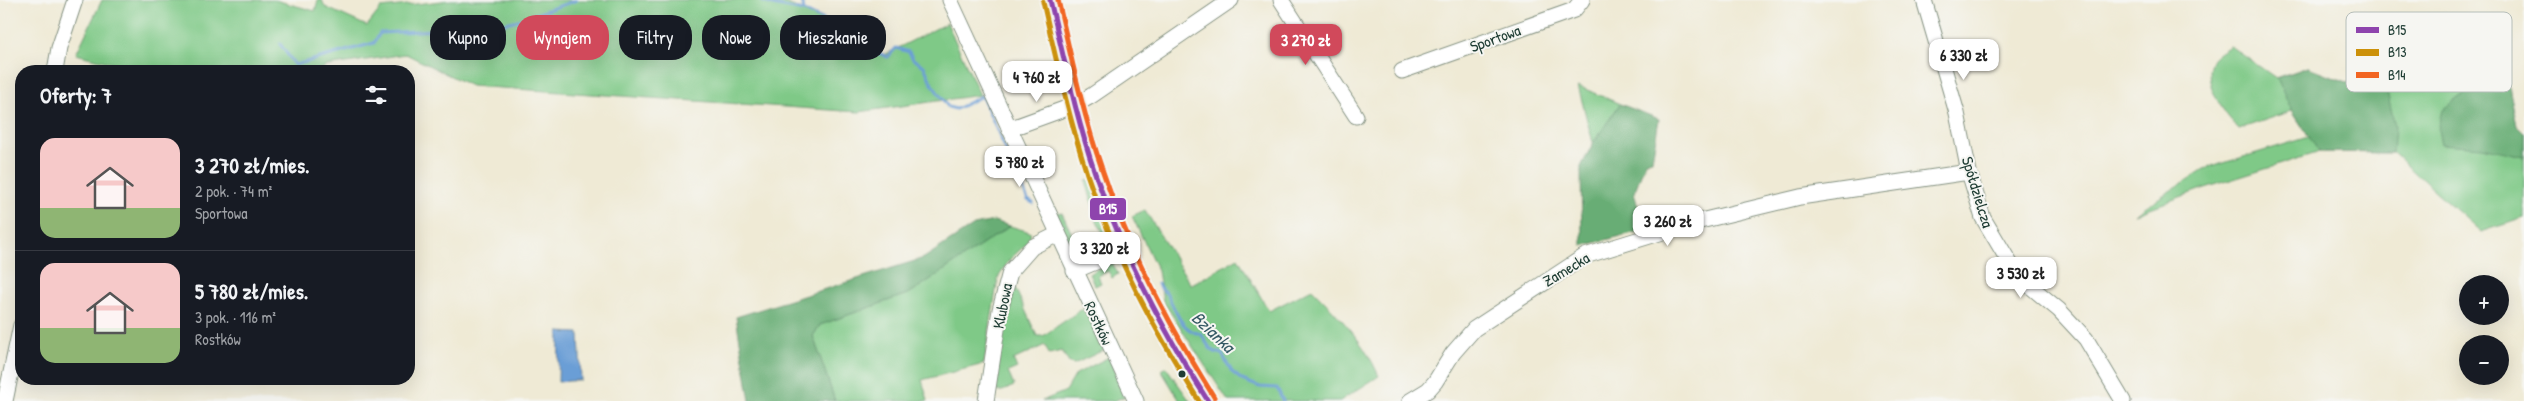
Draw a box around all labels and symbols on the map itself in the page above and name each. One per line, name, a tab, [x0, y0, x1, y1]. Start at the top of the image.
legend	[2346, 12, 2512, 92]
street label: Sportowa	[1467, 19, 1523, 57]
text: B15	[2388, 20, 2406, 39]
pin: 3 270 zł	[1254, 23, 1358, 66]
pin: 6 330 zł	[1912, 38, 2016, 81]
text: B13	[2388, 42, 2406, 61]
pin: 4 760 zł	[985, 61, 1089, 103]
text: B14	[2388, 65, 2405, 84]
pin: 5 780 zł	[968, 146, 1072, 188]
street label: Spółdzielcza	[1957, 154, 1999, 230]
line badge: B15	[1089, 197, 1127, 221]
text: B15	[1099, 199, 1117, 218]
pin: 3 260 zł	[1616, 204, 1720, 247]
pin: 3 320 zł	[1053, 232, 1157, 274]
street label: Zamecka	[1539, 246, 1593, 292]
pin: 3 530 zł	[1969, 256, 2073, 299]
street label: Klubowa	[987, 281, 1017, 331]
street label: Rostków	[1079, 298, 1119, 348]
water label: Bzianka	[1186, 305, 1242, 359]
unlabelled marker	[1177, 369, 1187, 379]

